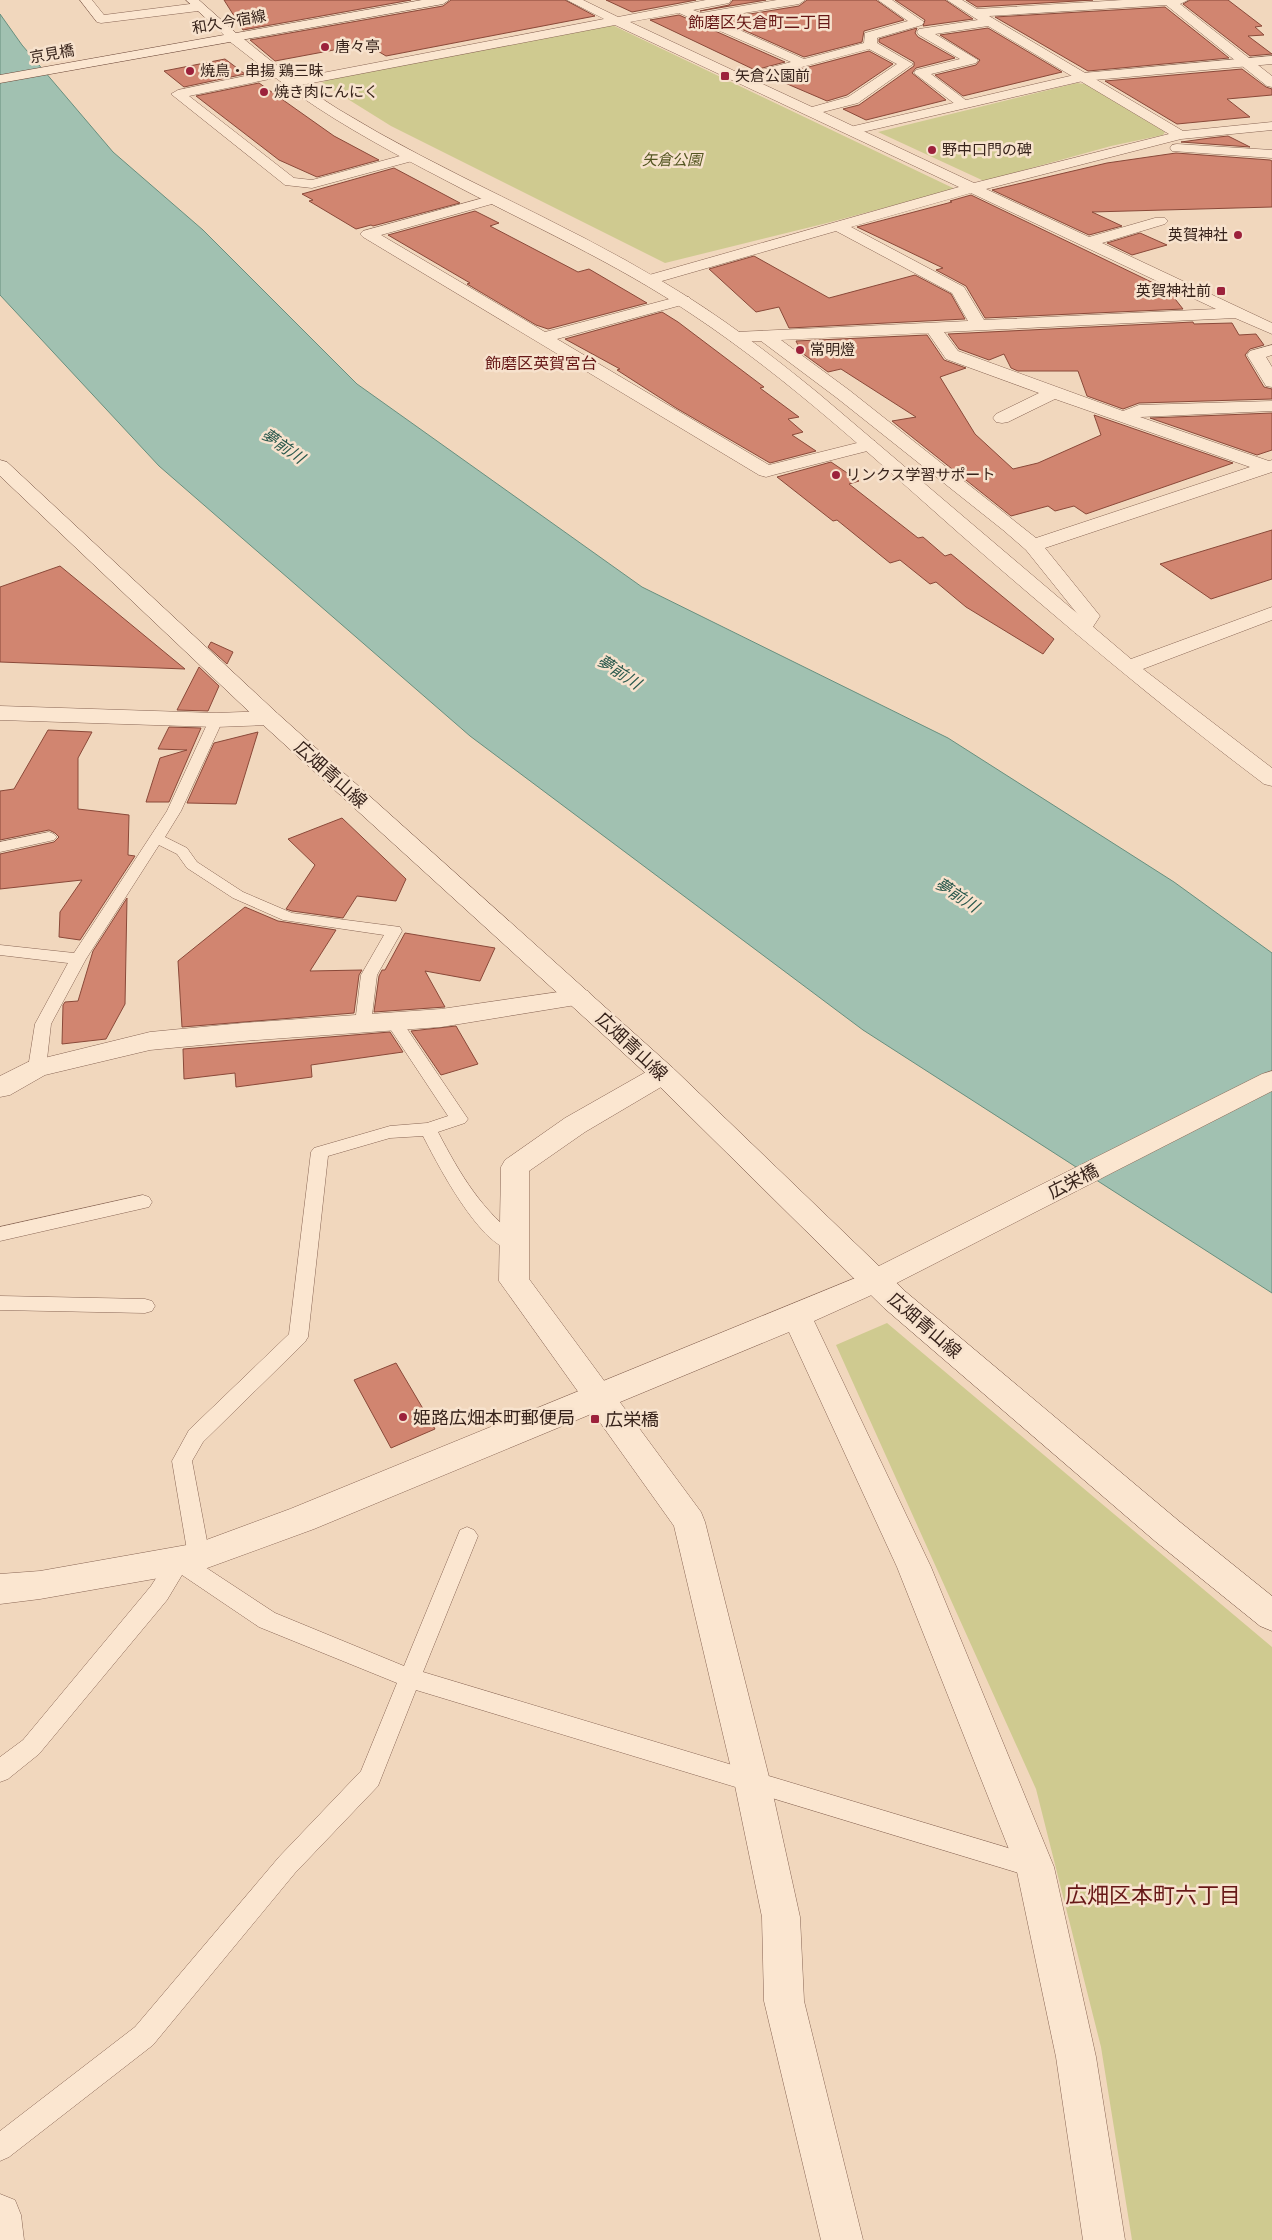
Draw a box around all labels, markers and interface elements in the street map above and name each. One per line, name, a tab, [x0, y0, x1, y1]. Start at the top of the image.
street label: 和久今宿線	[190, 7, 268, 37]
district label: 飾磨区矢倉町二丁目	[688, 13, 832, 32]
place label: 唐々亭	[335, 38, 380, 56]
street label: 京見橋	[28, 41, 76, 67]
marker: 唐々亭	[319, 41, 331, 53]
place label: 焼鳥・串揚 鶏三昧	[200, 62, 324, 80]
marker: 焼鳥・串揚 鶏三昧	[184, 65, 196, 77]
place label: 矢倉公園前	[735, 67, 810, 85]
marker: 矢倉公園前	[719, 70, 731, 82]
place label: 焼き肉にんにく	[274, 83, 379, 101]
marker: 焼き肉にんにく	[258, 86, 270, 98]
place label: 野中口門の碑	[942, 141, 1032, 159]
marker: 野中口門の碑	[926, 144, 938, 156]
park label: 矢倉公園	[642, 151, 704, 169]
place label: 英賀神社	[1168, 226, 1228, 244]
marker: 英賀神社	[1232, 229, 1244, 241]
place label: 英賀神社前	[1136, 282, 1211, 300]
marker: 英賀神社前	[1215, 285, 1227, 297]
place label: 常明燈	[810, 341, 855, 359]
marker: 常明燈	[794, 344, 806, 356]
district label: 飾磨区英賀宮台	[485, 354, 597, 373]
water label: 夢前川	[258, 424, 310, 469]
place label: リンクス学習サポート	[846, 466, 996, 484]
marker: リンクス学習サポート	[830, 469, 842, 481]
water label: 夢前川	[594, 651, 646, 694]
street label: 広畑青山線	[291, 736, 371, 812]
water label: 夢前川	[932, 874, 984, 917]
street label: 広畑青山線	[592, 1008, 672, 1084]
street label: 広栄橋	[1044, 1159, 1102, 1203]
street label: 広畑青山線	[884, 1288, 966, 1362]
place label: 姫路広畑本町郵便局	[413, 1407, 575, 1428]
place label: 広栄橋	[605, 1409, 659, 1430]
marker: 姫路広畑本町郵便局	[397, 1411, 409, 1423]
marker: 広栄橋	[589, 1413, 601, 1425]
district label: 広畑区本町六丁目	[1065, 1883, 1241, 1908]

